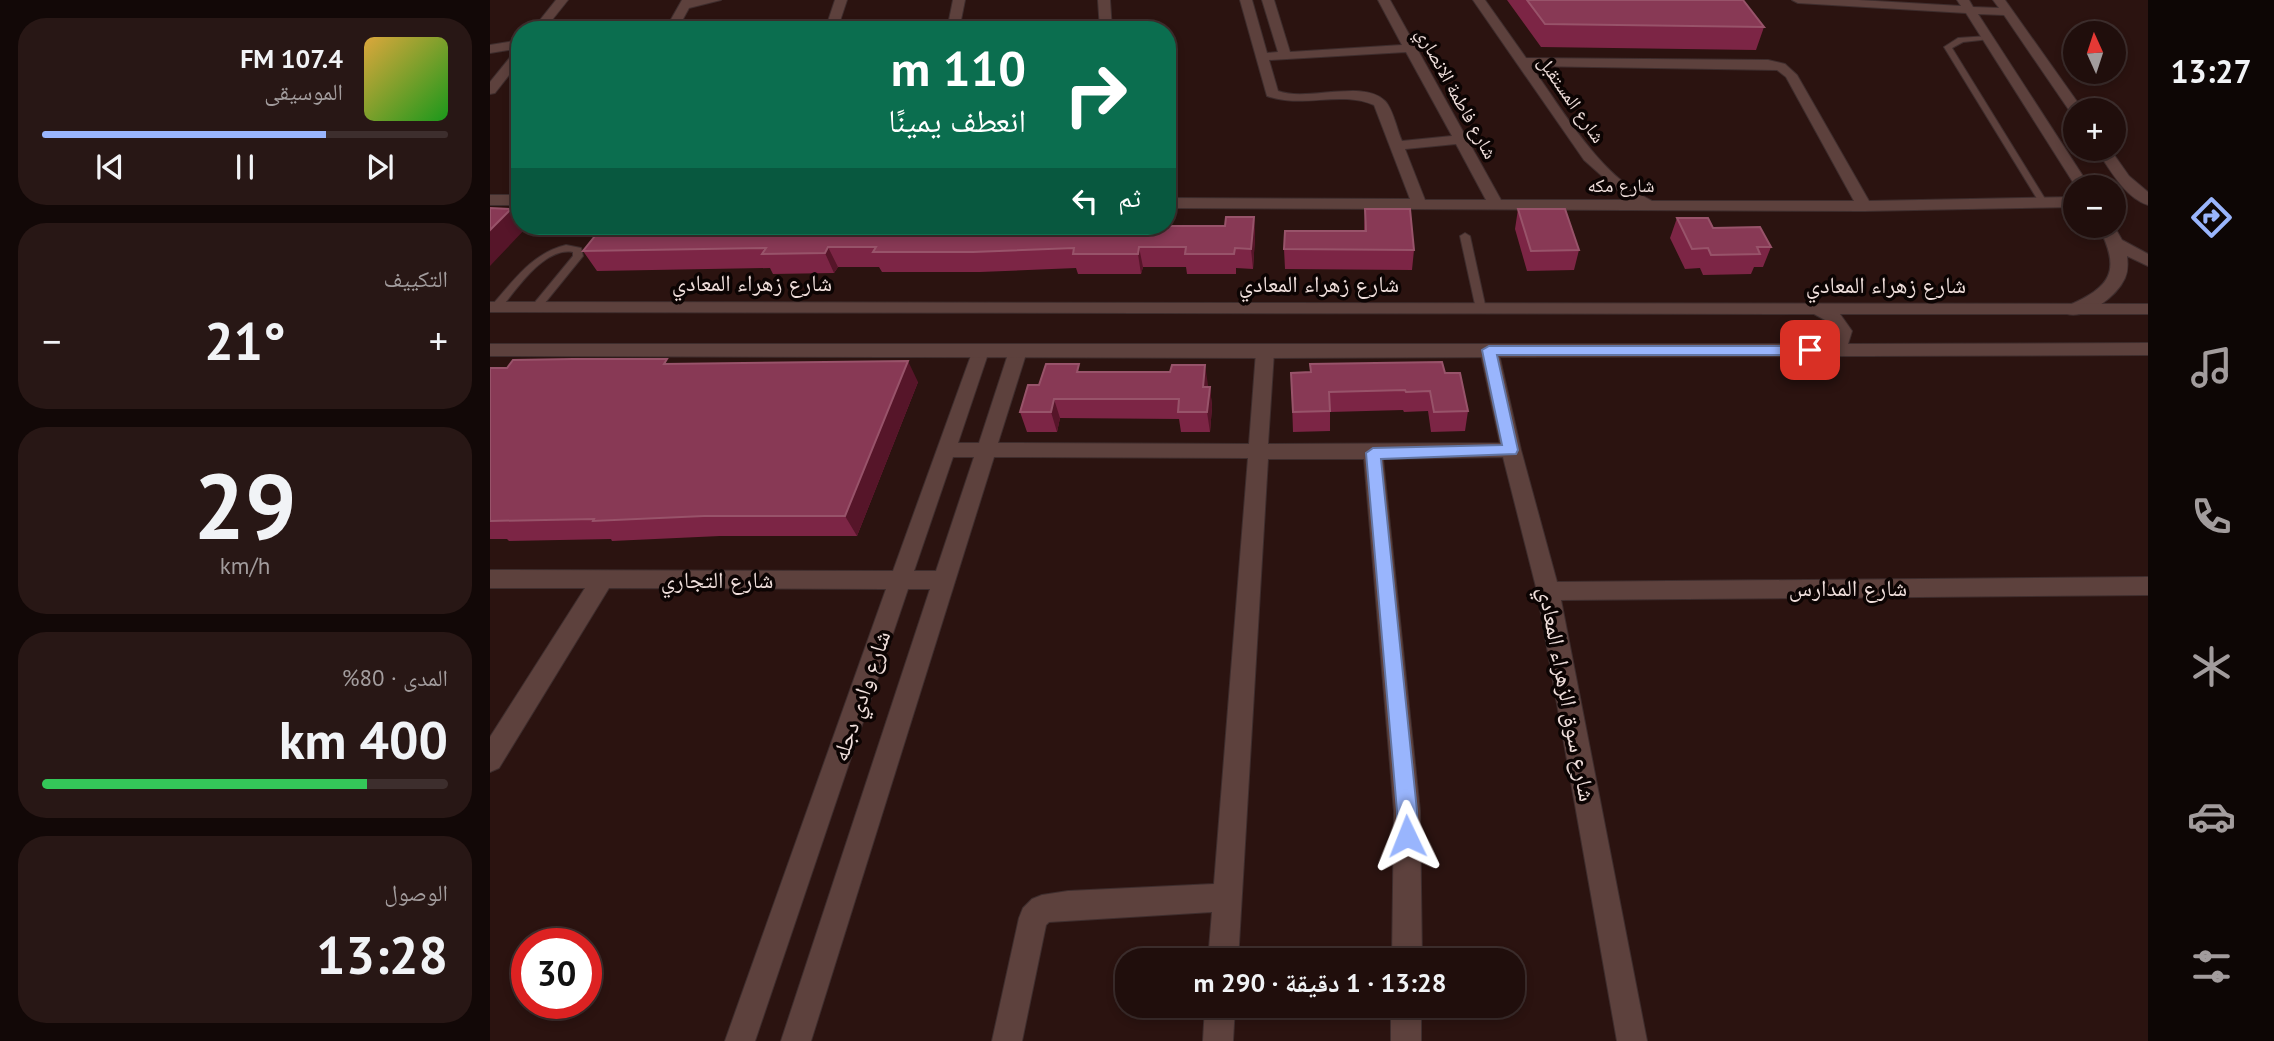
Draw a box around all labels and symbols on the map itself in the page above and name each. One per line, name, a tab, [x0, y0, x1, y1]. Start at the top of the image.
north arrow	[2063, 21, 2126, 84]
street label: شارع فاطمة الانصاري	[1408, 23, 1503, 165]
street label: شارع المستقبل	[1533, 51, 1611, 147]
street label: شارع مكه	[1587, 173, 1655, 197]
street label: شارع زهراء المعادي	[672, 268, 832, 302]
street label: شارع زهراء المعادي	[1239, 269, 1399, 303]
street label: شارع زهراء المعادي	[1806, 270, 1966, 304]
pin	[1780, 320, 1840, 380]
street label: شارع التجاري	[661, 565, 773, 599]
street label: شارع المدارس	[1789, 573, 1907, 603]
street label: شارع سوق الزهراء المعادي	[1528, 584, 1603, 805]
street label: شارع وادي دجله	[825, 627, 901, 767]
position arrow	[1370, 799, 1444, 873]
speed limit sign: 30	[511, 928, 602, 1019]

